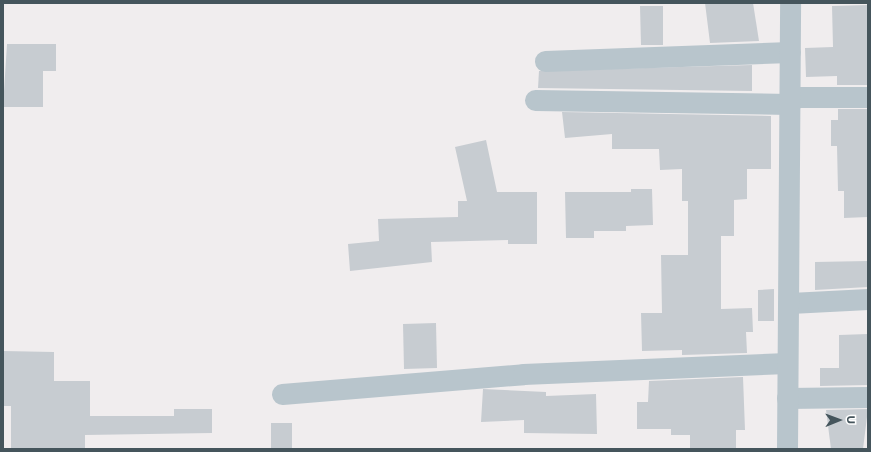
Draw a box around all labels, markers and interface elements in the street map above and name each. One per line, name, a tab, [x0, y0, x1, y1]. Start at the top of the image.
north arrow	[819, 400, 859, 440]
text: U	[844, 415, 858, 424]

